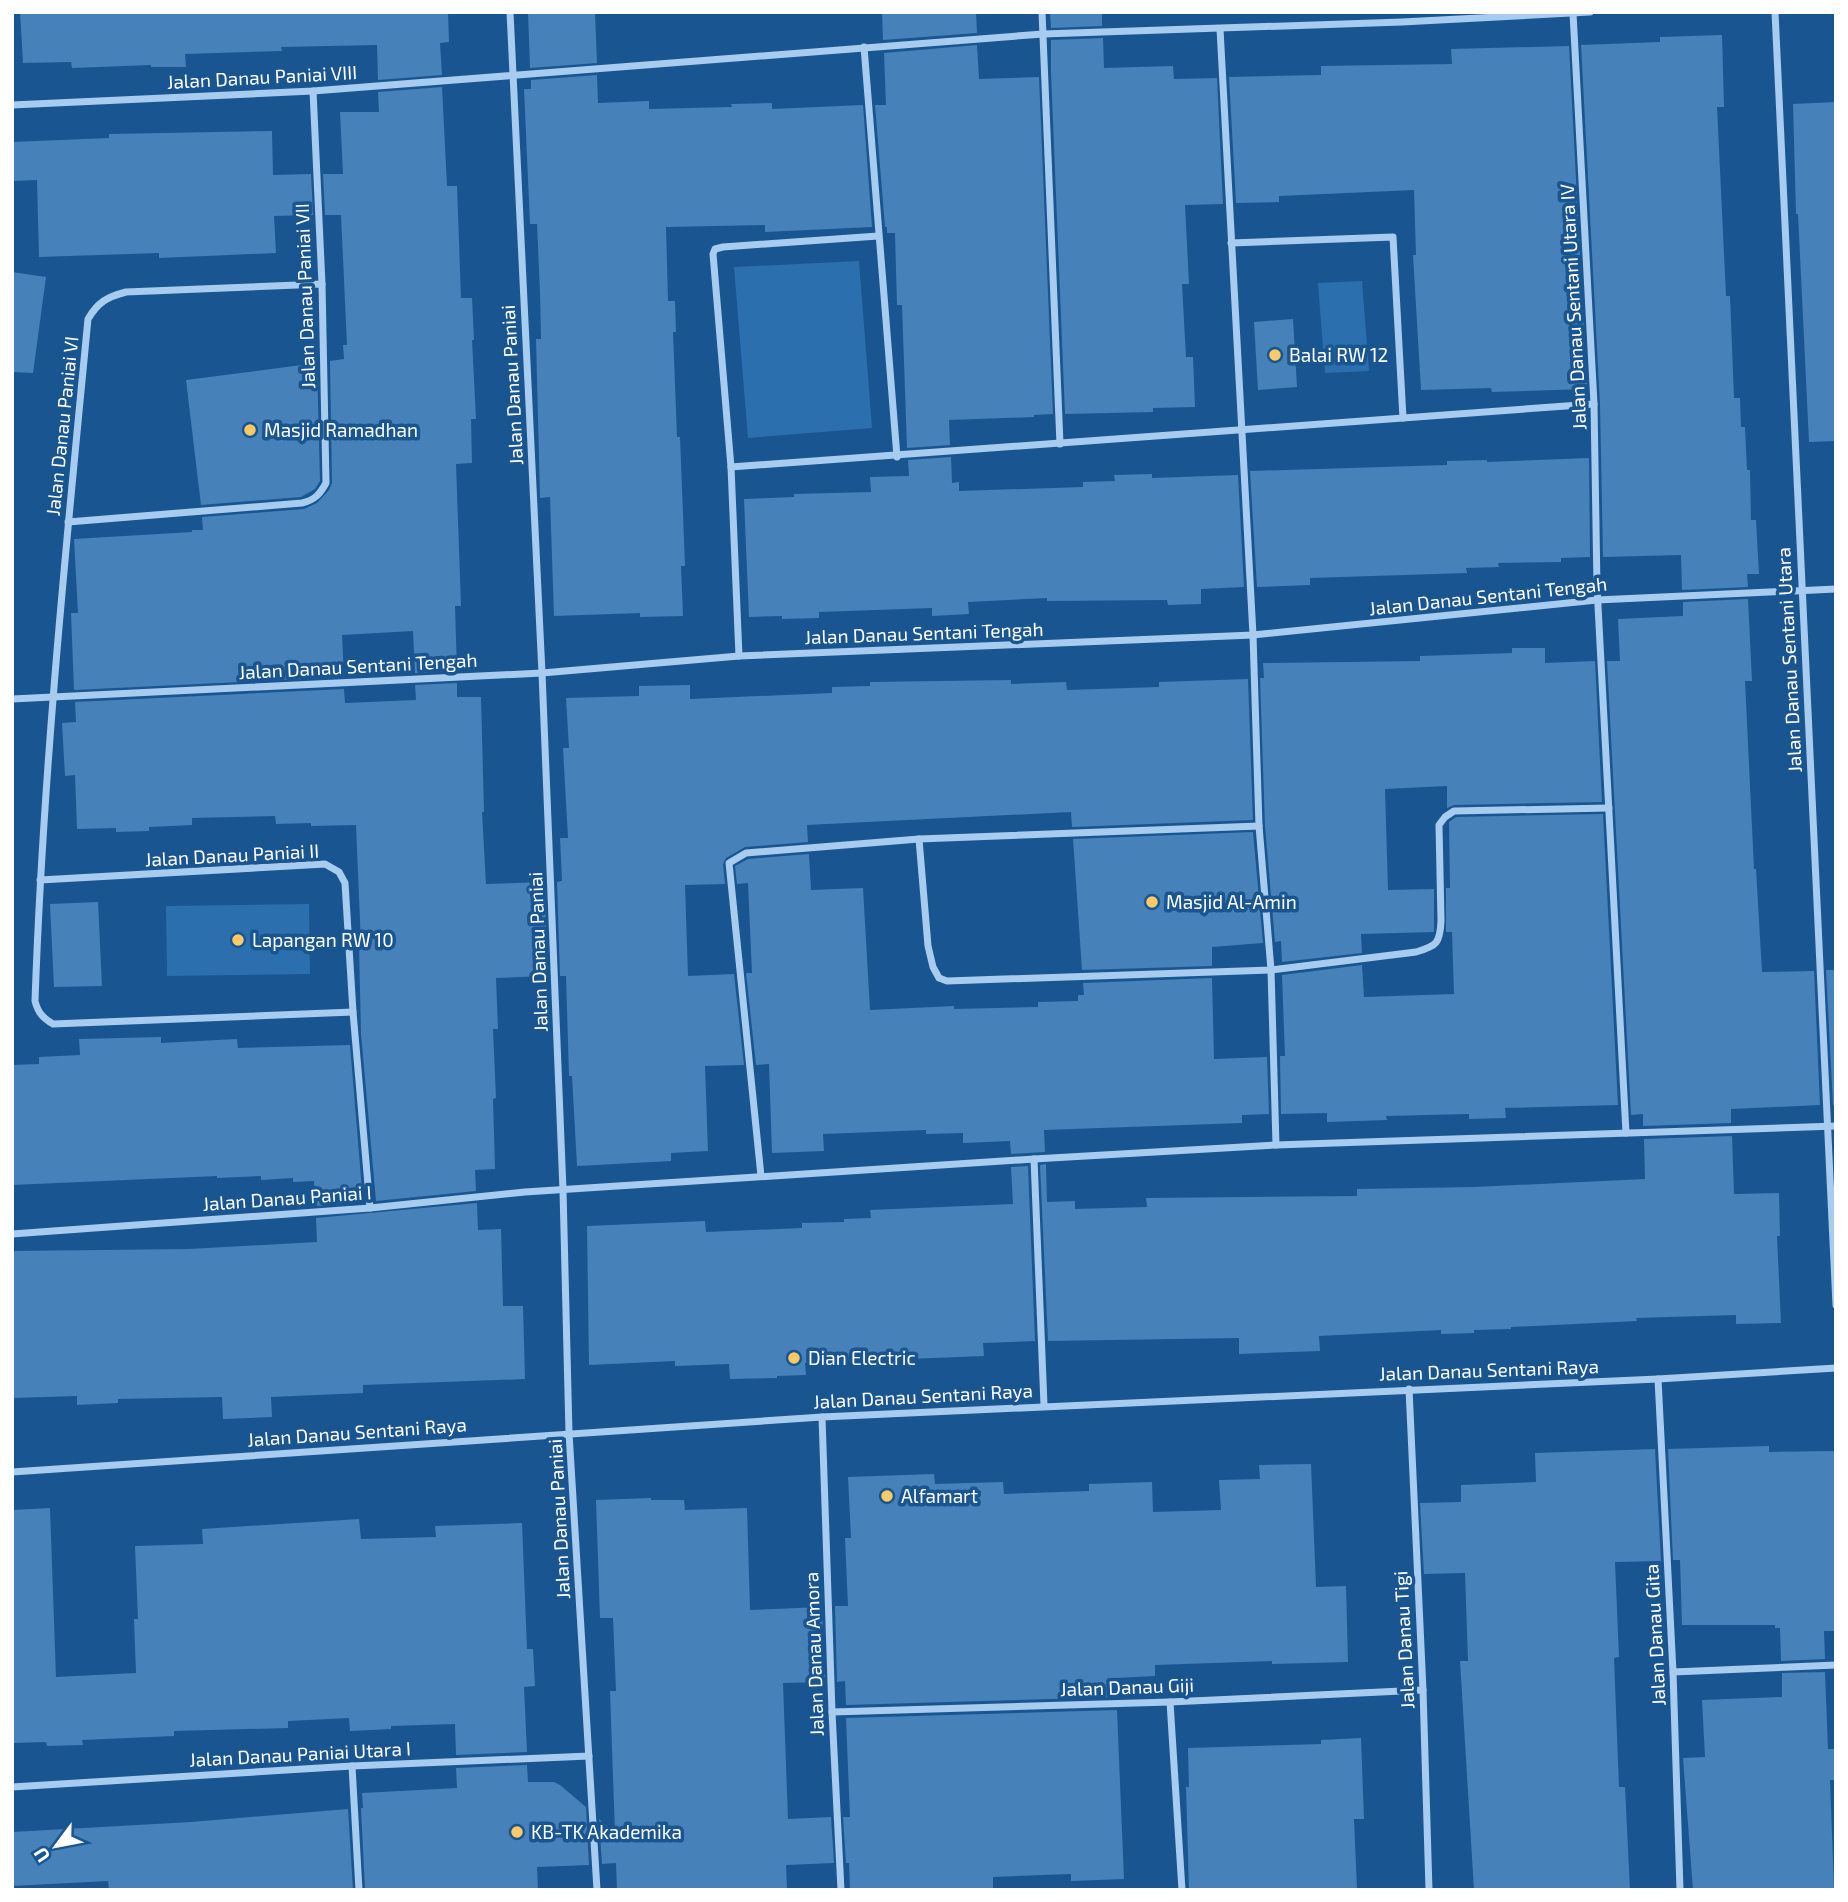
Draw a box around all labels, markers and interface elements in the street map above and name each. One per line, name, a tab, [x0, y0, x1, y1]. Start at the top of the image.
street label: Jalan Danau Paniai VIII	[166, 60, 358, 93]
street label: Jalan Danau Sentani Utara IV	[1555, 183, 1590, 431]
street label: Jalan Danau Paniai VII	[290, 203, 319, 389]
street label: Jalan Danau Paniai	[496, 304, 527, 466]
street label: Jalan Danau Paniai VI	[41, 335, 82, 517]
place label: Balai RW 12	[1289, 343, 1388, 366]
marker: Balai RW 12	[1267, 347, 1283, 363]
place label: Masjid Ramadhan	[264, 418, 418, 441]
marker: Masjid Ramadhan	[242, 422, 258, 438]
street label: Jalan Danau Sentani Utara	[1771, 547, 1806, 773]
street label: Jalan Danau Sentani Tengah	[1368, 572, 1608, 619]
street label: Jalan Danau Sentani Tengah	[804, 617, 1044, 648]
street label: Jalan Danau Sentani Tengah	[238, 648, 478, 683]
street label: Jalan Danau Paniai II	[144, 838, 320, 871]
street label: Jalan Danau Paniai	[523, 872, 552, 1033]
place label: Masjid Al-Amin	[1166, 890, 1297, 913]
marker: Masjid Al-Amin	[1144, 894, 1160, 910]
place label: Lapangan RW 10	[252, 928, 394, 951]
marker: Lapangan RW 10	[230, 932, 246, 948]
street label: Jalan Danau Paniai I	[202, 1180, 372, 1215]
place label: Dian Electric	[808, 1346, 916, 1369]
marker: Dian Electric	[786, 1350, 802, 1366]
street label: Jalan Danau Sentani Raya	[1379, 1354, 1599, 1385]
street label: Jalan Danau Sentani Raya	[813, 1378, 1033, 1413]
street label: Jalan Danau Sentani Raya	[246, 1412, 467, 1451]
street label: Jalan Danau Paniai	[543, 1438, 574, 1600]
place label: Alfamart	[901, 1484, 978, 1507]
marker: Alfamart	[879, 1488, 895, 1504]
street label: Jalan Danau Gita	[1639, 1563, 1670, 1707]
street label: Jalan Danau Tigi	[1388, 1570, 1419, 1710]
street label: Jalan Danau Amora	[799, 1571, 828, 1737]
street label: Jalan Danau Giji	[1060, 1673, 1194, 1700]
street label: Jalan Danau Paniai Utara I	[188, 1736, 411, 1771]
north arrow	[21, 1811, 91, 1881]
place label: KB-TK Akademika	[531, 1820, 682, 1843]
marker: KB-TK Akademika	[509, 1824, 525, 1840]
text: U	[28, 1844, 54, 1867]

